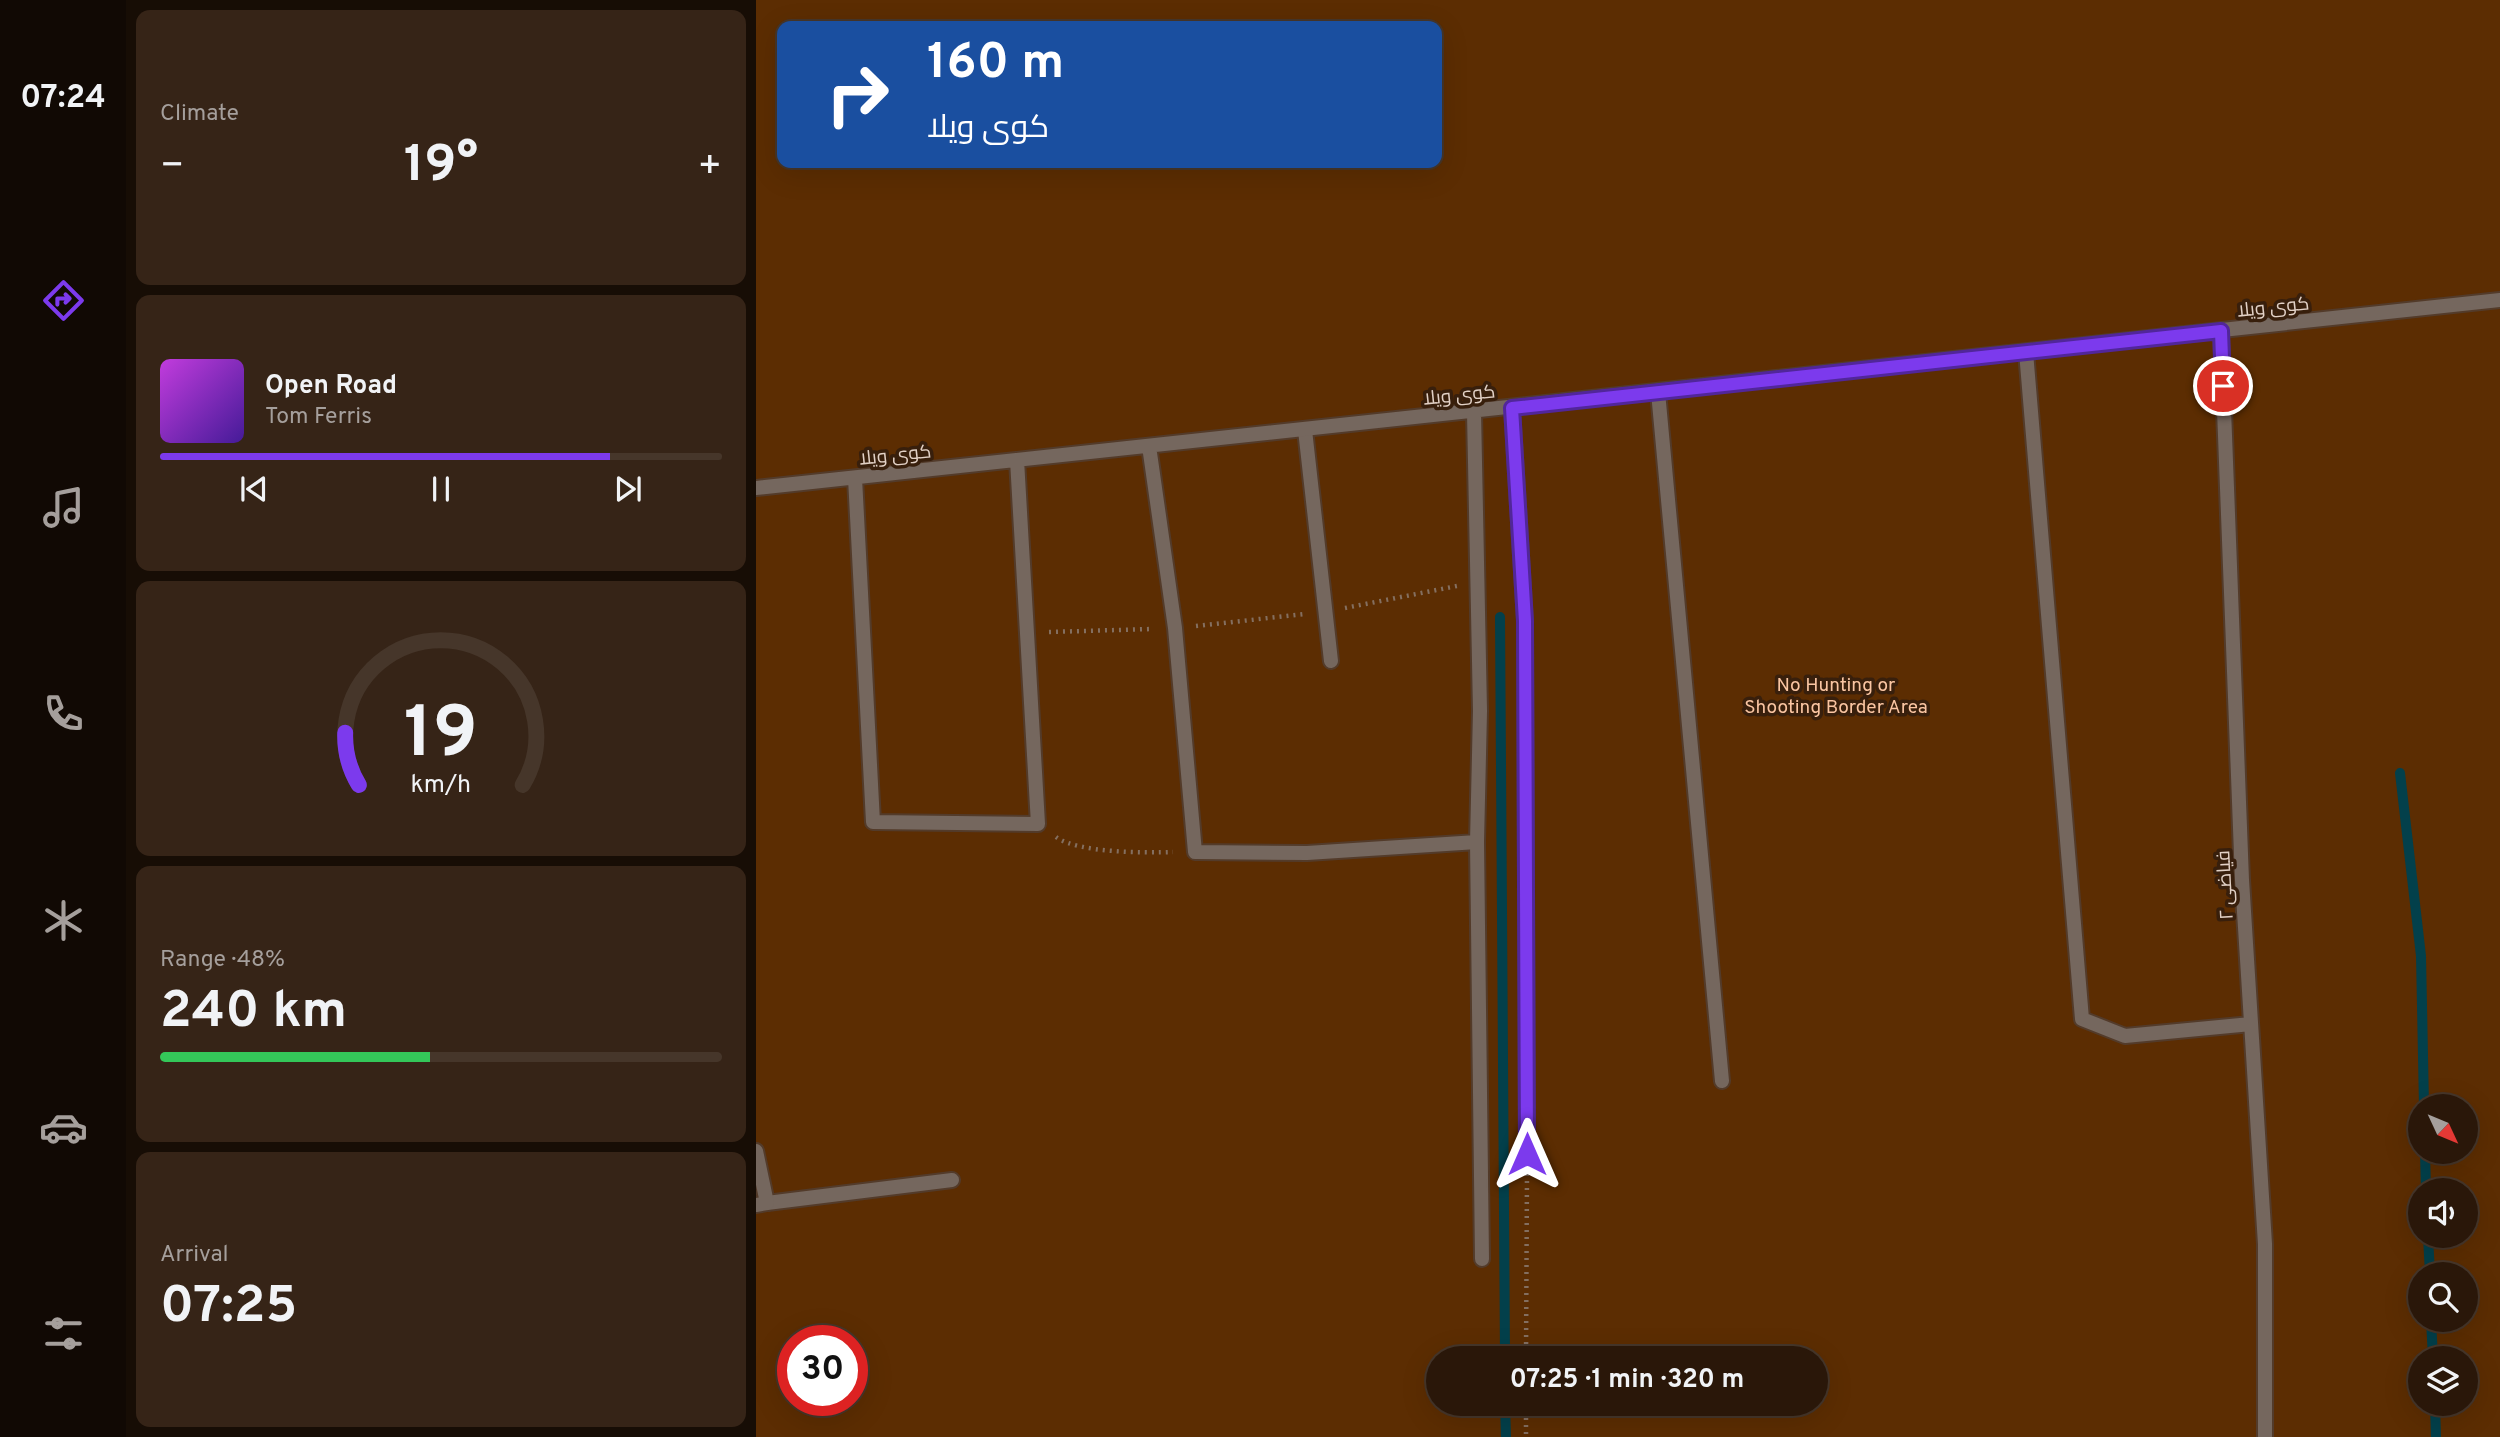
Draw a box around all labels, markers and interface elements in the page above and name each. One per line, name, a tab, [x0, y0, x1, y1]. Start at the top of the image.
text: 160 m	[927, 34, 1064, 96]
icon: right	[812, 49, 903, 140]
text: 07:24	[20, 79, 106, 119]
text: Climate	[160, 100, 239, 129]
text: کوی ویلا	[927, 109, 1049, 149]
text: 19°	[404, 134, 478, 200]
text: −	[160, 143, 185, 192]
text: +	[697, 143, 722, 192]
icon: directions	[39, 276, 88, 325]
street label: کوی ویلا	[2236, 292, 2311, 324]
pin	[2193, 356, 2253, 416]
icon: arrive	[2204, 367, 2242, 405]
text: Open Road	[265, 370, 397, 403]
street label: کوی ویلا	[1422, 380, 1497, 412]
text: Tom Ferris	[265, 403, 372, 432]
street label: کوی ویلا	[858, 440, 933, 472]
icon: previous	[235, 470, 273, 508]
icon: pause	[422, 470, 460, 508]
icon: next	[609, 470, 647, 508]
icon: music	[39, 483, 88, 532]
park label: No Hunting or Shooting Border Area	[1744, 674, 1928, 720]
icon: phone	[39, 689, 88, 738]
text: 19	[404, 691, 478, 783]
text: km/h	[411, 769, 471, 801]
street label: فیاضی ۲	[2212, 850, 2240, 920]
icon: climate	[39, 896, 88, 945]
text: Range · 48%	[160, 946, 285, 975]
text: 240 km	[160, 980, 347, 1046]
north arrow	[2408, 1094, 2478, 1164]
map controls	[2408, 1094, 2478, 1416]
icon: car	[39, 1103, 88, 1152]
position arrow	[1490, 1117, 1564, 1191]
button: sound	[2408, 1178, 2478, 1248]
text: Arrival	[160, 1241, 229, 1270]
button: search	[2408, 1262, 2478, 1332]
text: 07:25	[160, 1275, 297, 1341]
icon: filters	[39, 1309, 88, 1358]
speed limit sign: 30	[777, 1325, 868, 1416]
button: layers	[2408, 1346, 2478, 1416]
text: 07:25 · 1 min · 320 m	[1510, 1364, 1744, 1397]

